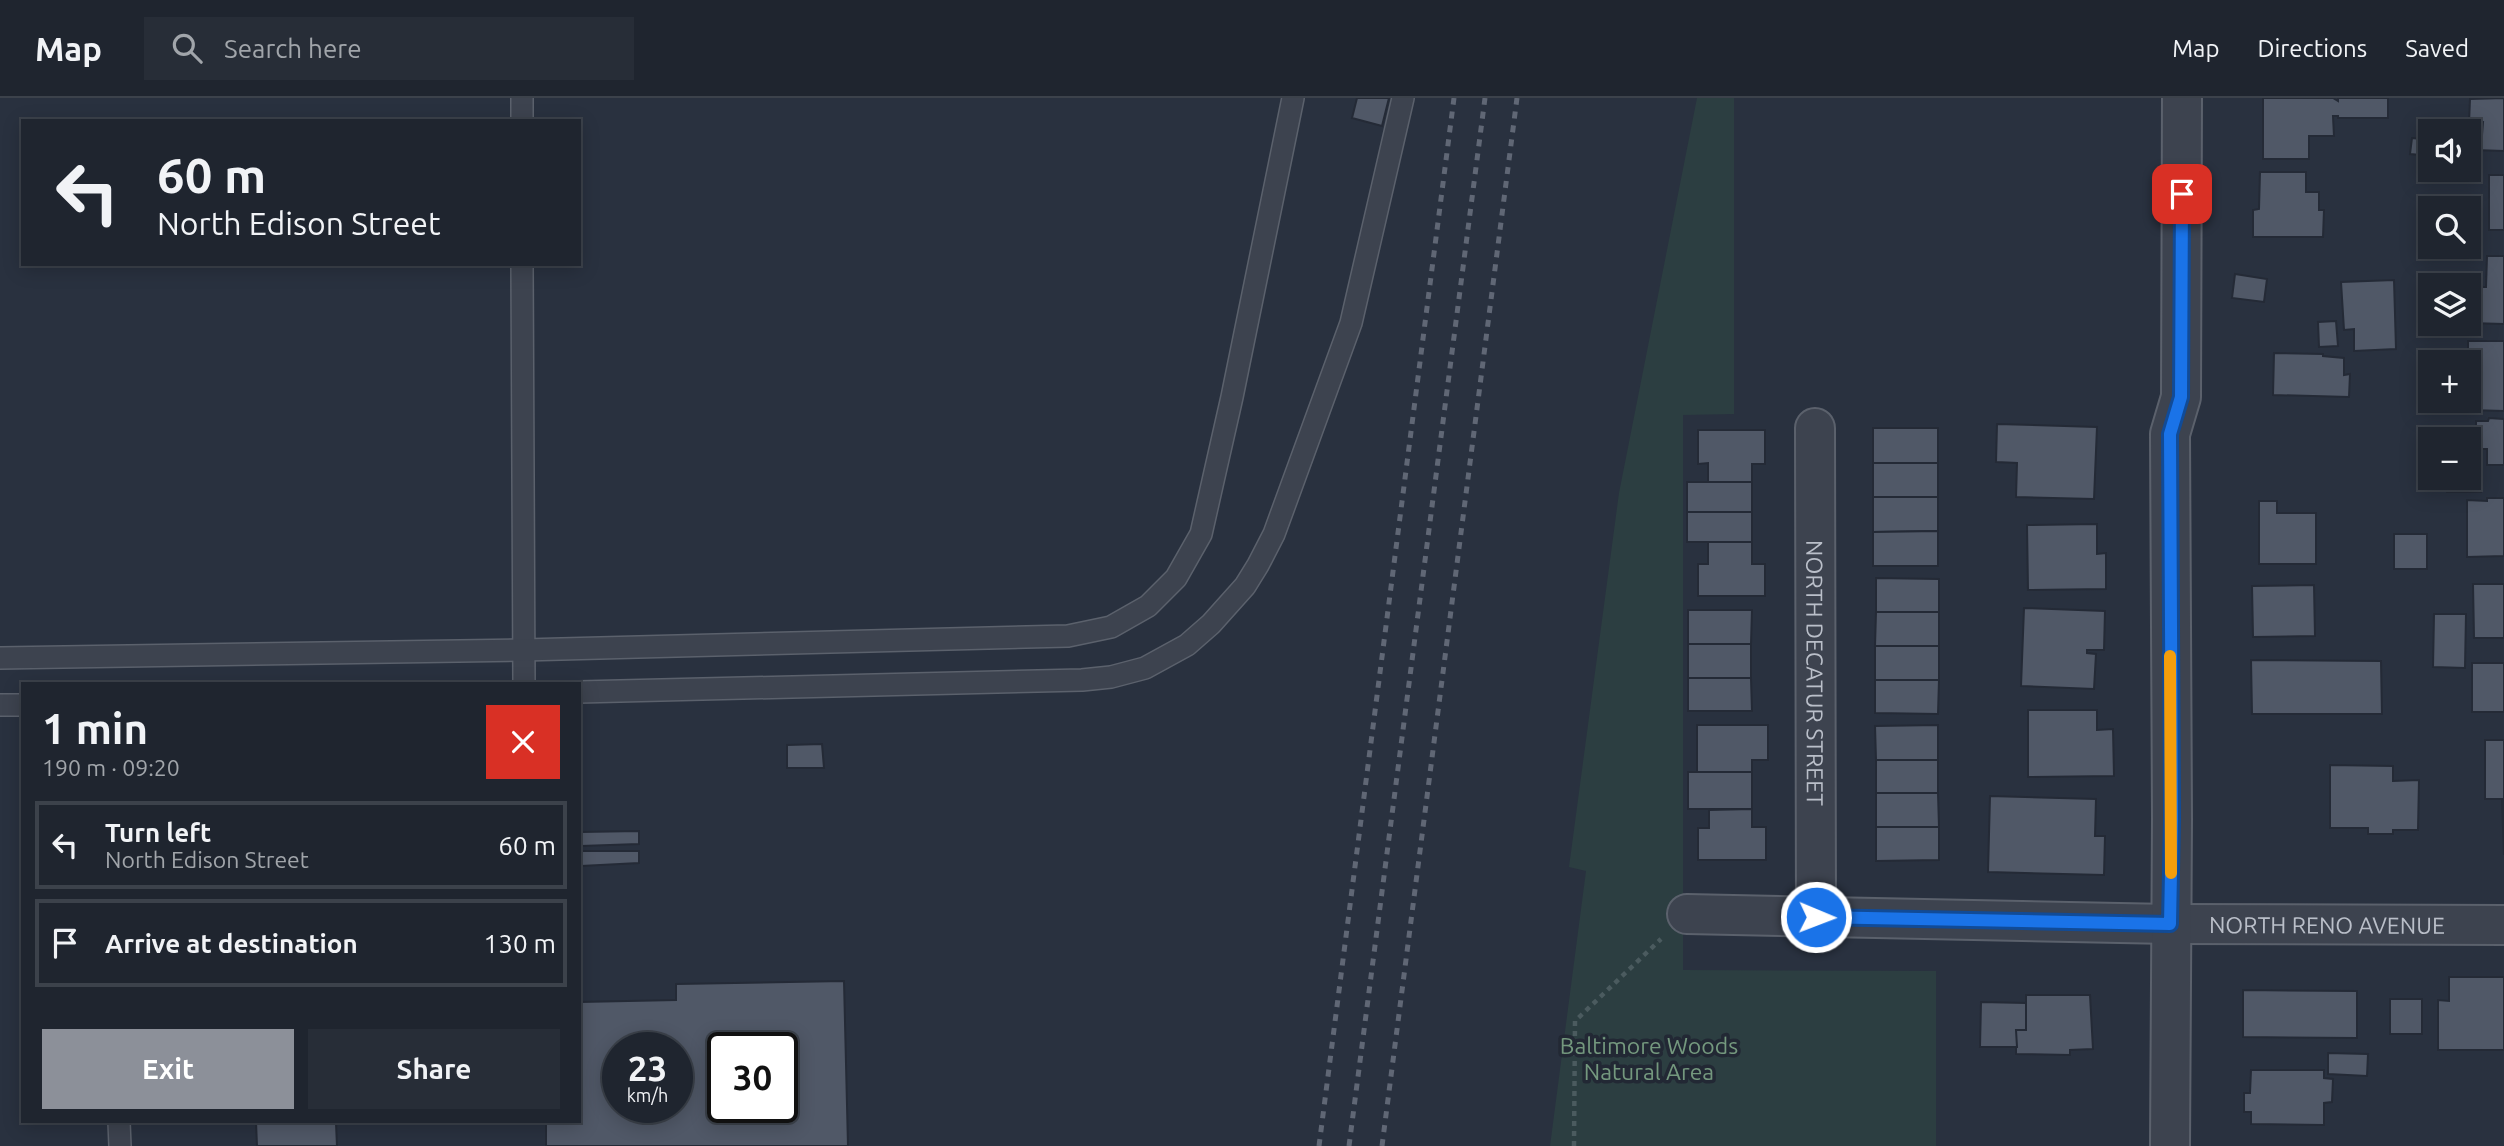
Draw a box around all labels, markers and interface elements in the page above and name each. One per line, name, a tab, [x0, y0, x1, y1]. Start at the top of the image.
search box	[144, 17, 634, 80]
icon: search	[168, 29, 206, 67]
text: Map	[35, 30, 102, 67]
text: Search here	[224, 34, 362, 63]
text: Map	[2172, 35, 2219, 62]
text: Directions	[2257, 35, 2367, 62]
text: Saved	[2405, 35, 2469, 62]
map controls	[2418, 119, 2481, 490]
button: sound	[2418, 119, 2481, 182]
icon: left	[42, 147, 133, 238]
text: 60 m	[157, 147, 266, 202]
pin	[2152, 164, 2212, 224]
icon: arrive	[2163, 175, 2201, 213]
button: search	[2418, 196, 2481, 259]
text: North Edison Street	[157, 205, 441, 241]
button: layers	[2418, 273, 2481, 336]
button: +	[2418, 350, 2481, 413]
button: −	[2418, 427, 2481, 490]
street label: NORTH DECATUR STREET	[1803, 540, 1828, 806]
text: 1 min	[42, 705, 148, 752]
button: close	[486, 705, 560, 779]
text: 190 m · 09:20	[42, 755, 180, 780]
text: Turn left	[105, 818, 211, 847]
icon: left	[46, 826, 84, 864]
text: 60 m	[498, 831, 556, 860]
text: North Edison Street	[105, 847, 309, 872]
position arrow	[1779, 880, 1853, 954]
street label: NORTH RENO AVENUE	[2209, 912, 2445, 937]
icon: arrive	[46, 924, 84, 962]
text: Arrive at destination	[105, 929, 358, 958]
text: 130 m	[484, 929, 556, 958]
button: Exit	[42, 1029, 294, 1109]
button: Share	[308, 1029, 560, 1109]
speed limit sign: 30	[707, 1032, 798, 1123]
park label: Baltimore Woods Natural Area	[1560, 1033, 1738, 1084]
text: 23	[628, 1048, 667, 1088]
text: km/h	[627, 1085, 668, 1105]

